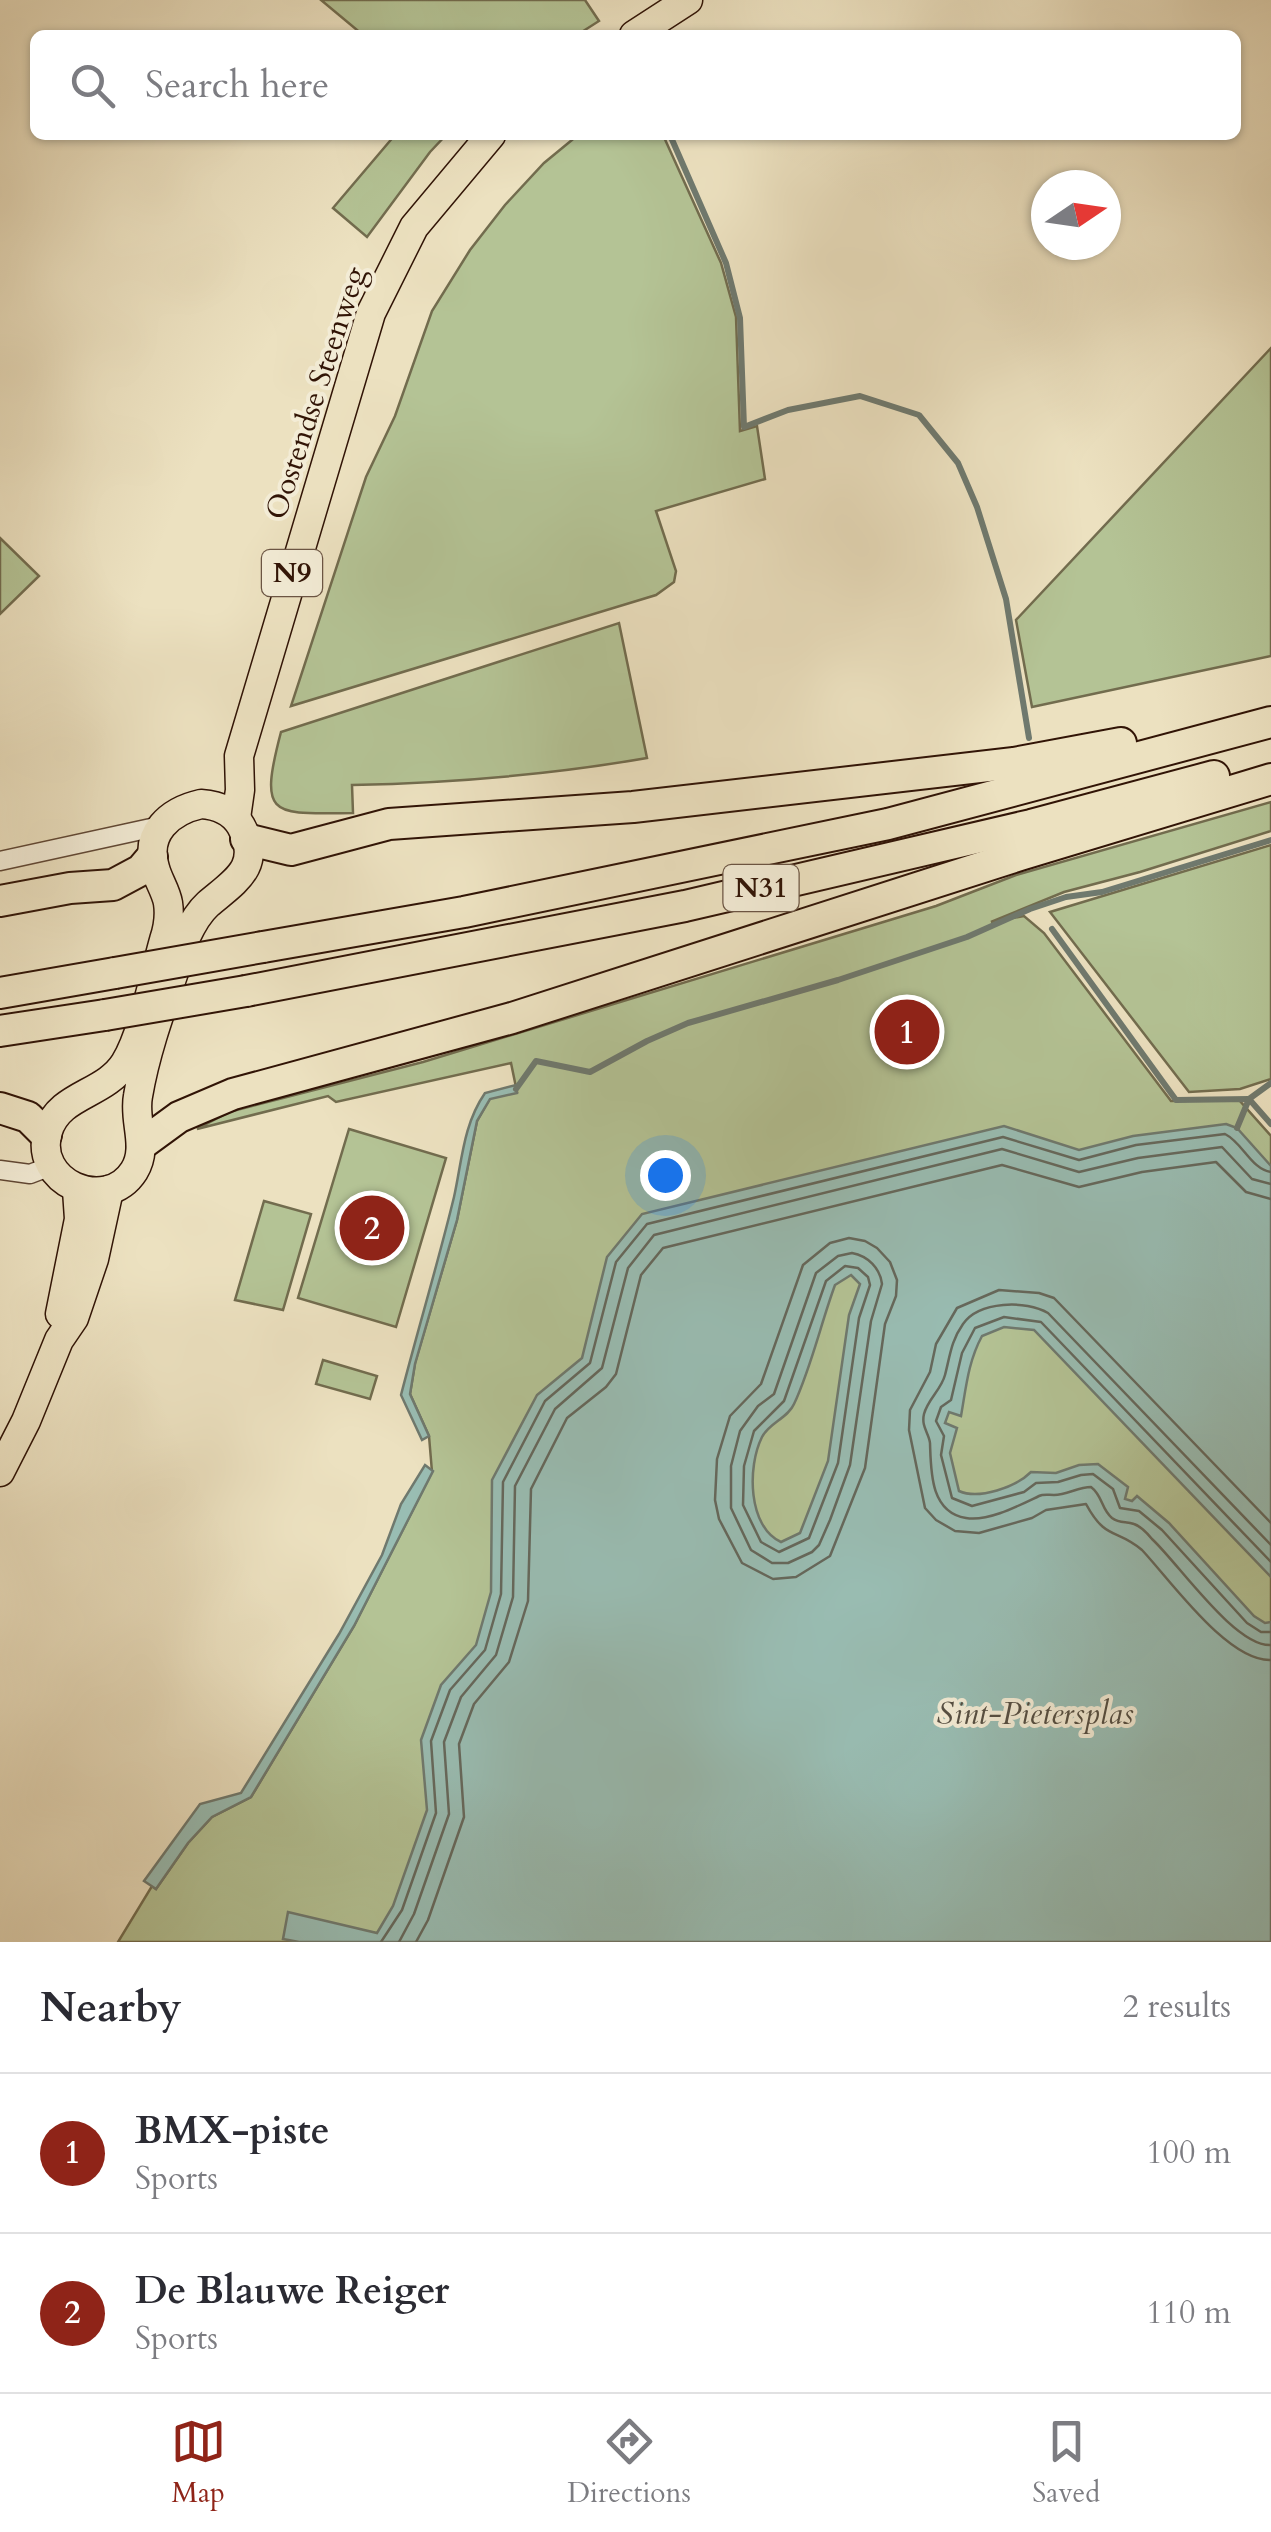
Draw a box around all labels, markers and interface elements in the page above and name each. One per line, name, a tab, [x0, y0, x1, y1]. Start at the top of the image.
search box	[30, 30, 1241, 140]
icon: search	[65, 58, 120, 113]
text: Search here	[145, 59, 329, 111]
north arrow	[1031, 170, 1121, 260]
street label: Oostendse Steenweg	[256, 261, 376, 525]
road number: N9	[262, 550, 322, 596]
road number: N31	[724, 865, 798, 911]
pin: 1	[874, 994, 940, 1070]
your location	[640, 1150, 691, 1201]
pin: 2	[340, 1190, 404, 1266]
water label: Sint-Pietersplas	[936, 1692, 1134, 1736]
text: Nearby	[40, 1979, 182, 2036]
text: 2 results	[1123, 1985, 1231, 2029]
text: BMX-piste	[135, 2105, 329, 2157]
text: 1	[64, 2131, 81, 2175]
text: 100 m	[1146, 2131, 1231, 2175]
text: Sports	[135, 2157, 218, 2201]
text: De Blauwe Reiger	[135, 2265, 449, 2317]
text: 2	[64, 2291, 81, 2335]
text: 110 m	[1146, 2291, 1231, 2335]
text: Sports	[135, 2317, 218, 2361]
tab: Map	[171, 2414, 226, 2512]
tab: Directions	[567, 2414, 691, 2512]
tab: Saved	[1032, 2414, 1100, 2512]

